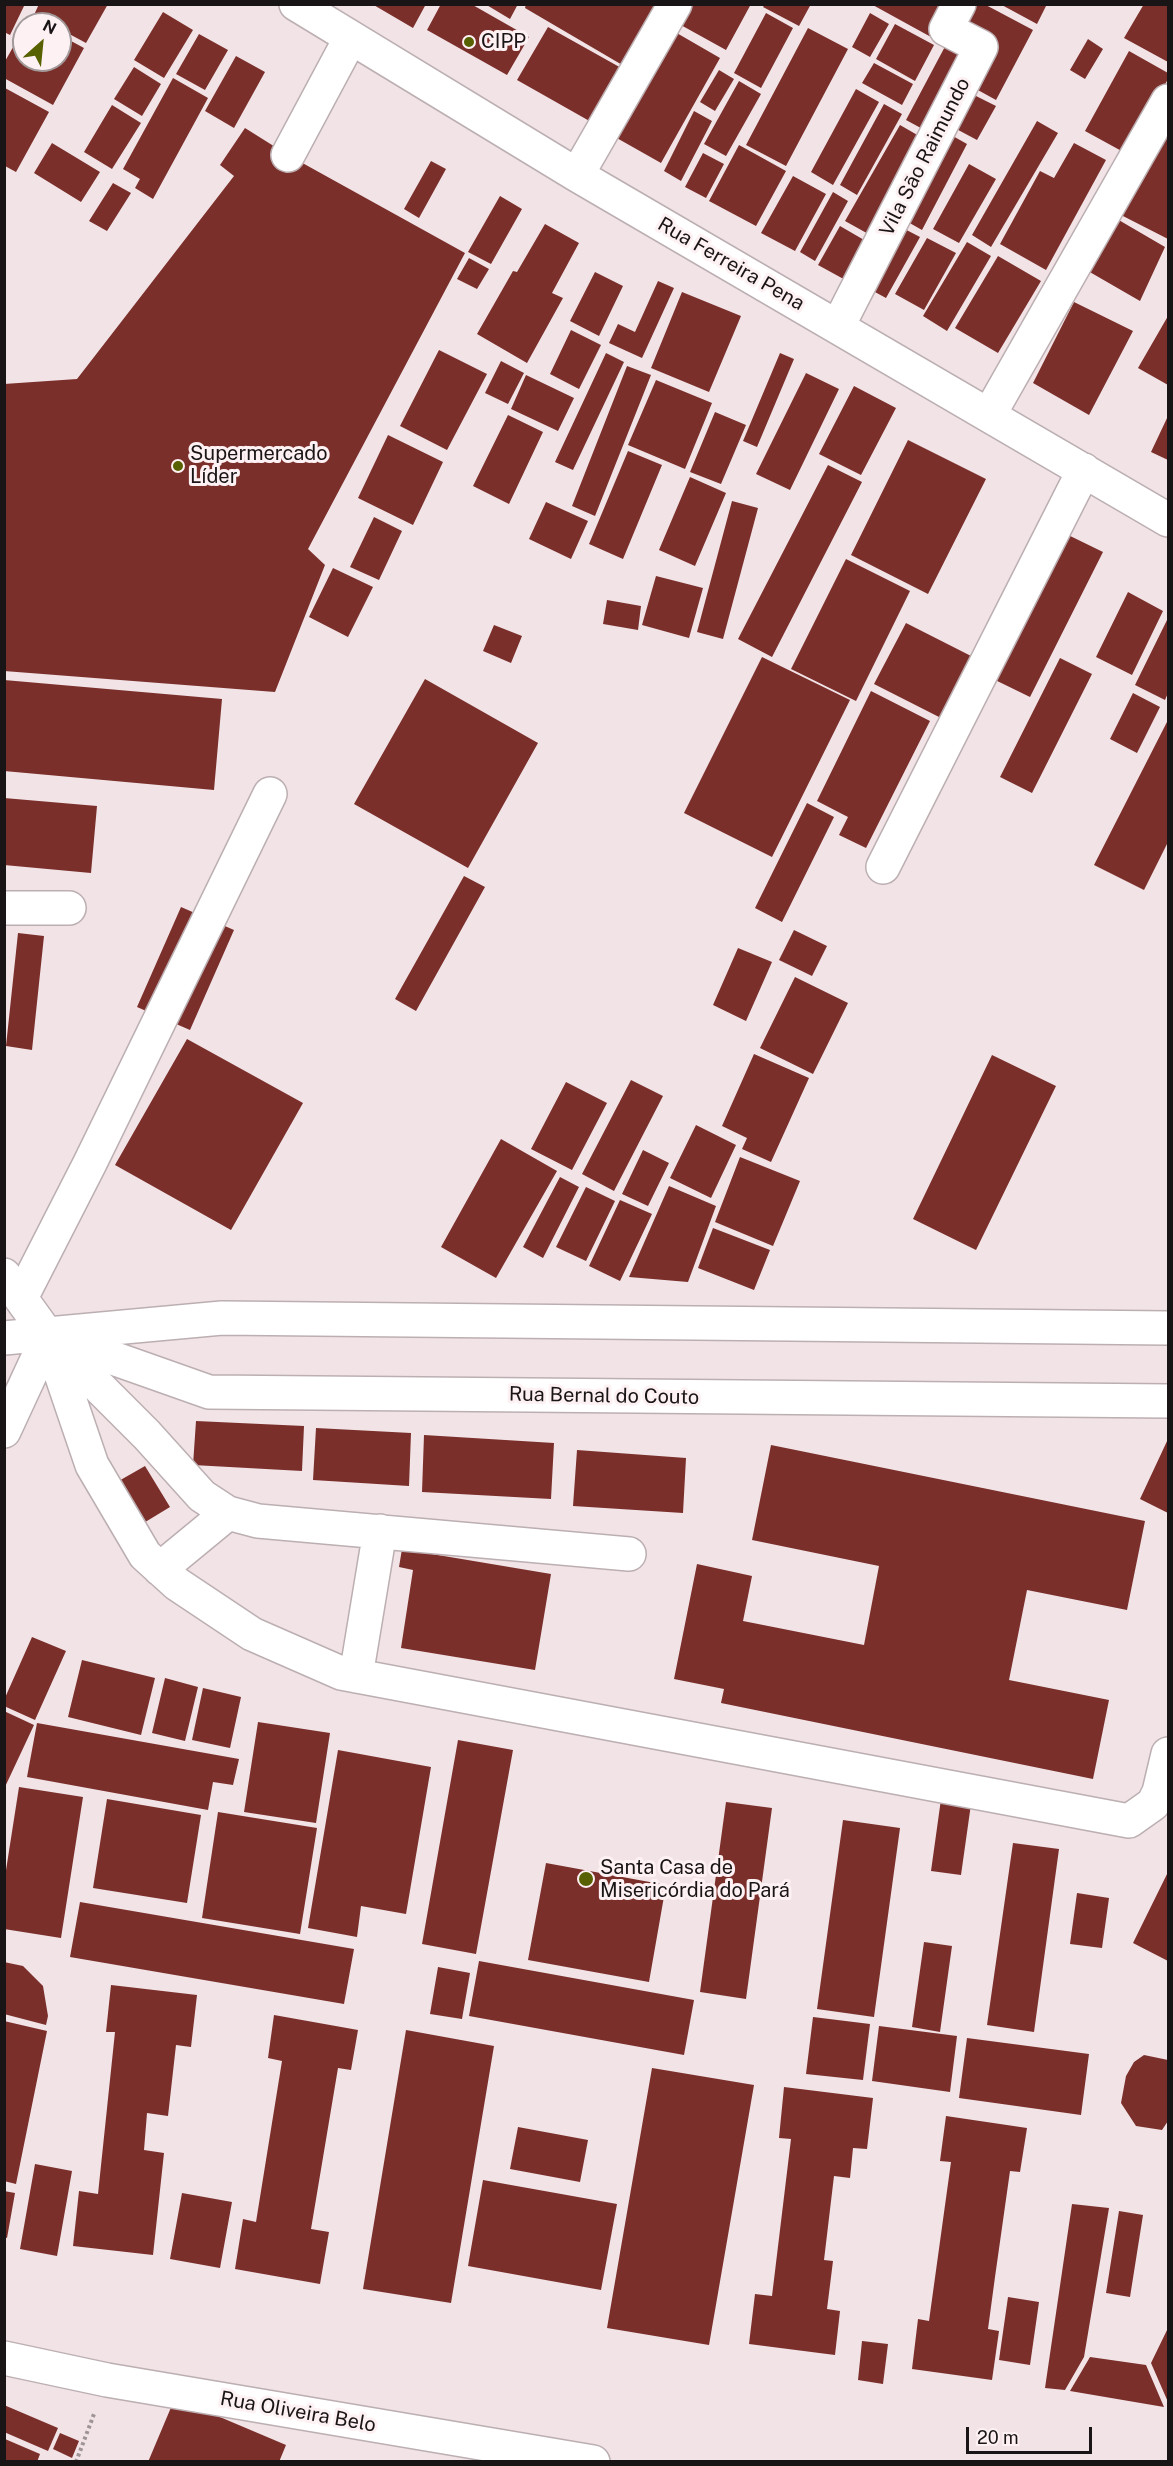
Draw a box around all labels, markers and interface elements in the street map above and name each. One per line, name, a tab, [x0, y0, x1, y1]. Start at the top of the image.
north arrow	[12, 12, 72, 72]
text: N	[40, 16, 59, 39]
place label: CIPP	[481, 30, 526, 54]
marker: CIPP	[462, 35, 476, 49]
street label: Vila São Raimundo	[875, 74, 975, 240]
street label: Rua Ferreira Pena	[653, 212, 809, 316]
place label: Supermercado Líder	[190, 442, 328, 489]
marker: Supermercado Líder	[171, 459, 185, 473]
street label: Rua Bernal do Couto	[509, 1382, 699, 1410]
place label: Santa Casa de Misericórdia do Pará	[600, 1856, 790, 1903]
marker: Santa Casa de Misericórdia do Pará	[577, 1870, 595, 1888]
street label: Rua Oliveira Belo	[218, 2386, 378, 2438]
scale bar	[969, 2415, 1095, 2453]
text: 20 m	[977, 2427, 1019, 2448]

